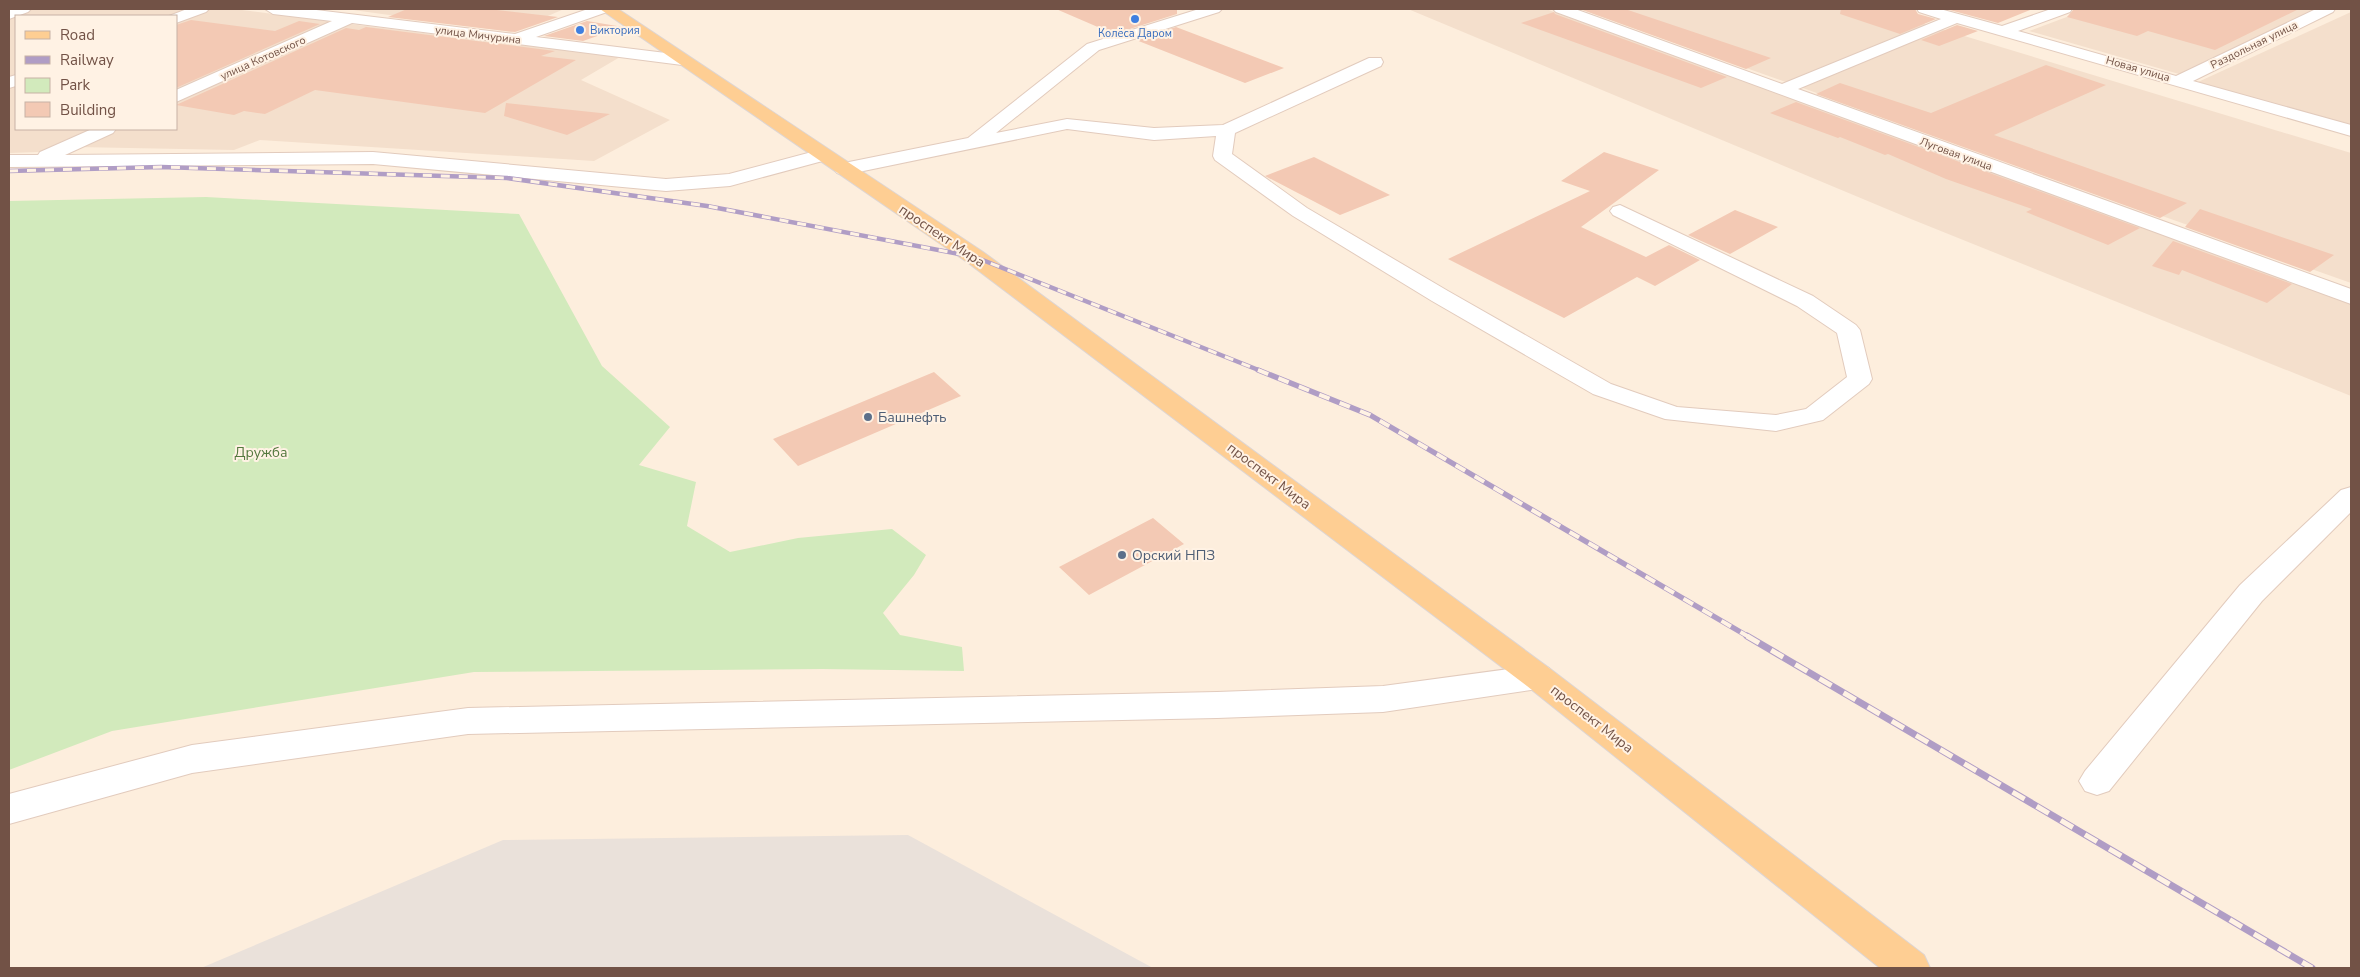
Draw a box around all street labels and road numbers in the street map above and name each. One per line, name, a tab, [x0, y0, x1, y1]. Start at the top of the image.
street label: Раздольная улица	[2208, 17, 2300, 73]
street label: улица Мичурина	[434, 22, 522, 48]
street label: улица Котовского	[218, 32, 308, 84]
street label: Новая улица	[2104, 53, 2172, 85]
street label: Луговая улица	[1918, 134, 1994, 174]
street label: проспект Мира	[895, 200, 989, 272]
street label: проспект Мира	[1223, 438, 1315, 514]
street label: проспект Мира	[1547, 681, 1637, 757]

